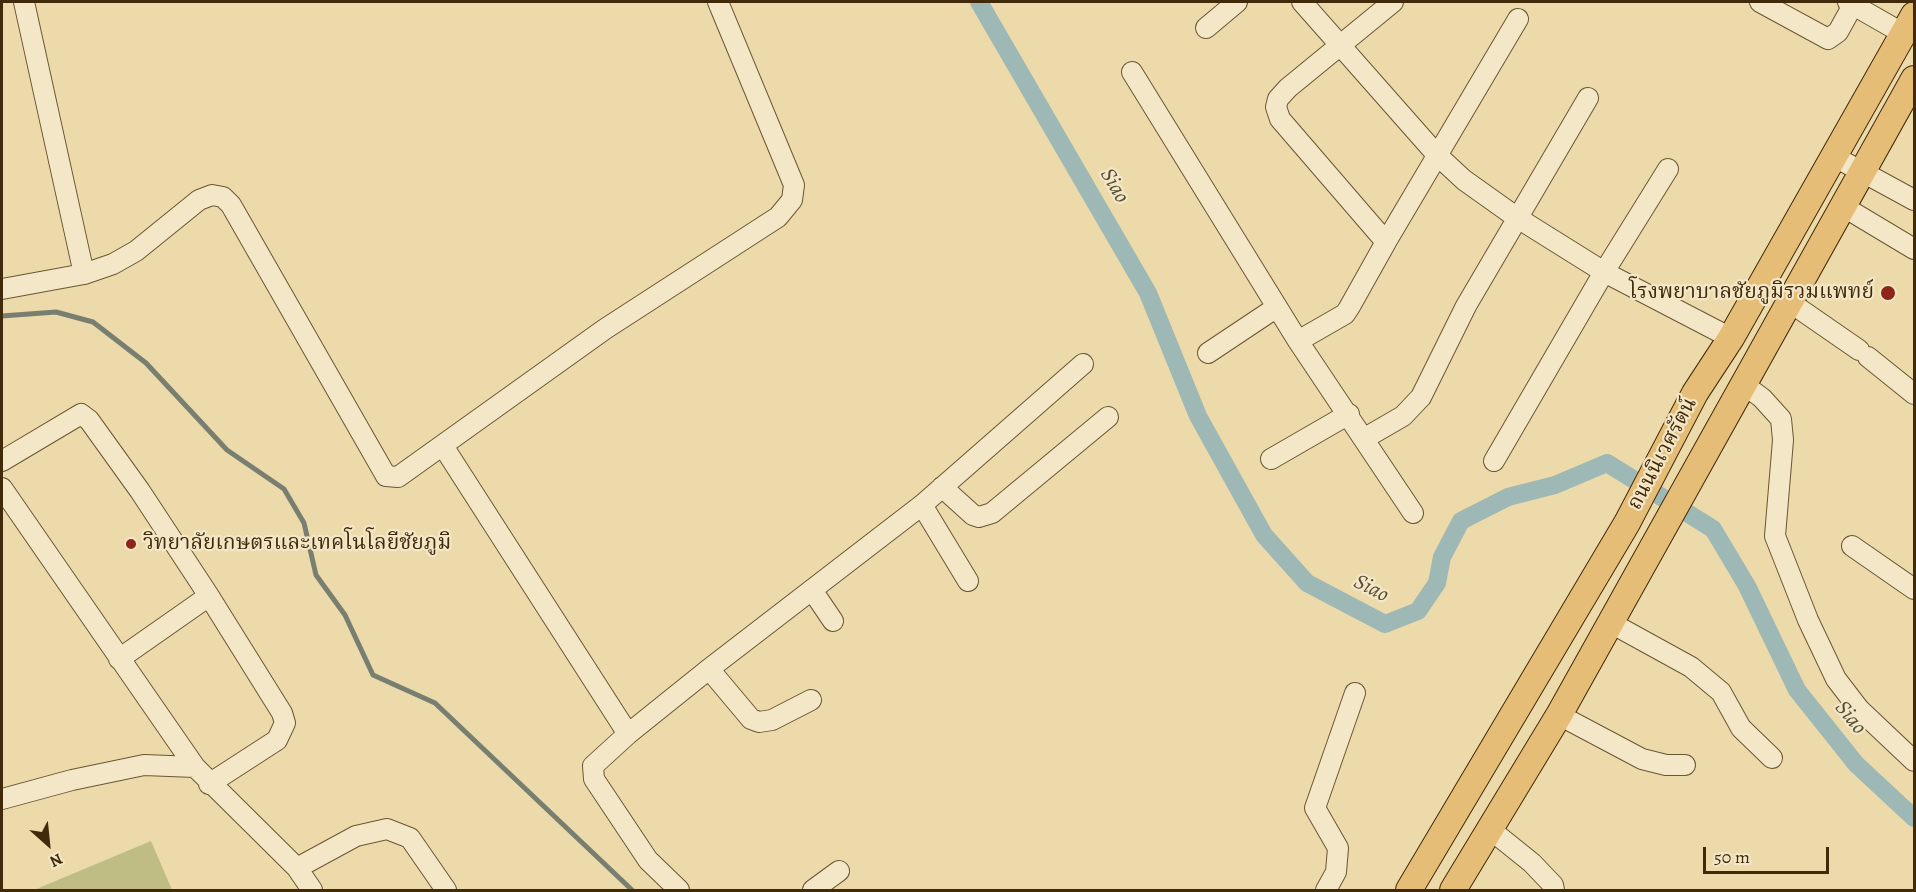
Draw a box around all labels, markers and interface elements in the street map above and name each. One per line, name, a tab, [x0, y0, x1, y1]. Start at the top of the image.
water label: Siao	[1094, 164, 1134, 208]
place label: โรงพยาบาลชัยภูมิรวมแพทย์	[1629, 280, 1874, 306]
marker: โรงพยาบาลชัยภูมิรวมแพทย์	[1879, 284, 1897, 302]
street label: ถนนนิเวศรัตน์	[1623, 393, 1703, 515]
place label: วิทยาลัยเกษตรและเทคโนโลยีชัยภูมิ	[143, 531, 451, 557]
marker: วิทยาลัยเกษตรและเทคโนโลยีชัยภูมิ	[124, 537, 138, 551]
water label: Siao	[1349, 569, 1393, 609]
water label: Siao	[1828, 696, 1872, 740]
north arrow	[18, 814, 78, 874]
scale bar	[1706, 835, 1832, 873]
text: 50 m	[1714, 845, 1750, 869]
text: N	[46, 848, 66, 872]

